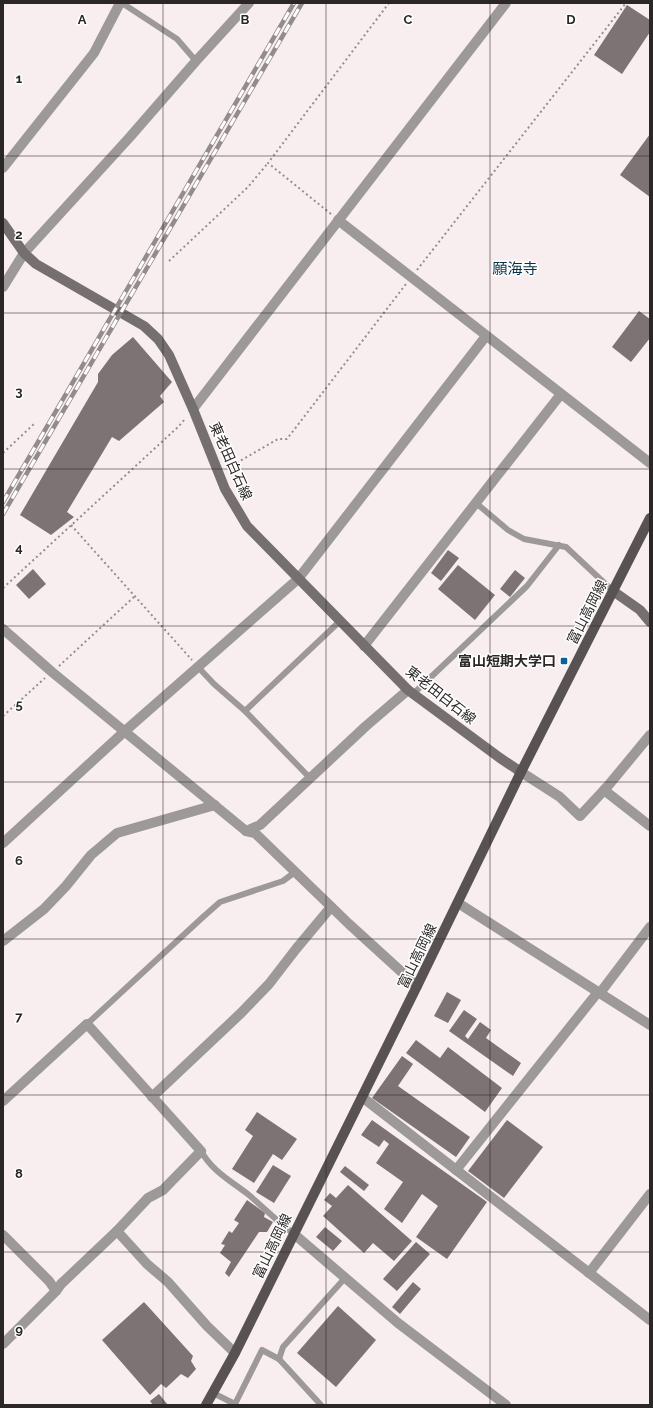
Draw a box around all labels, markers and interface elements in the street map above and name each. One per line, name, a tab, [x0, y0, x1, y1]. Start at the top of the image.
text: A	[78, 12, 87, 27]
text: B	[241, 12, 250, 27]
text: C	[404, 12, 413, 27]
text: D	[566, 12, 576, 27]
text: 1	[16, 71, 23, 86]
text: 2	[15, 227, 23, 242]
district label: 願海寺	[492, 260, 538, 278]
text: 3	[15, 384, 23, 399]
street label: 東老田白石線	[207, 419, 255, 503]
text: 4	[15, 540, 23, 555]
street label: 富山高岡線	[564, 577, 610, 647]
place label: 富山短期大学口	[458, 653, 556, 669]
marker: 富山短期大学口	[559, 656, 569, 666]
street label: 東老田白石線	[403, 663, 479, 727]
text: 5	[15, 697, 23, 712]
text: 6	[15, 853, 23, 868]
street label: 富山高岡線	[394, 921, 440, 991]
text: 7	[15, 1009, 23, 1024]
text: 8	[15, 1166, 23, 1181]
street label: 富山高岡線	[249, 1211, 295, 1281]
text: 9	[15, 1322, 23, 1337]

